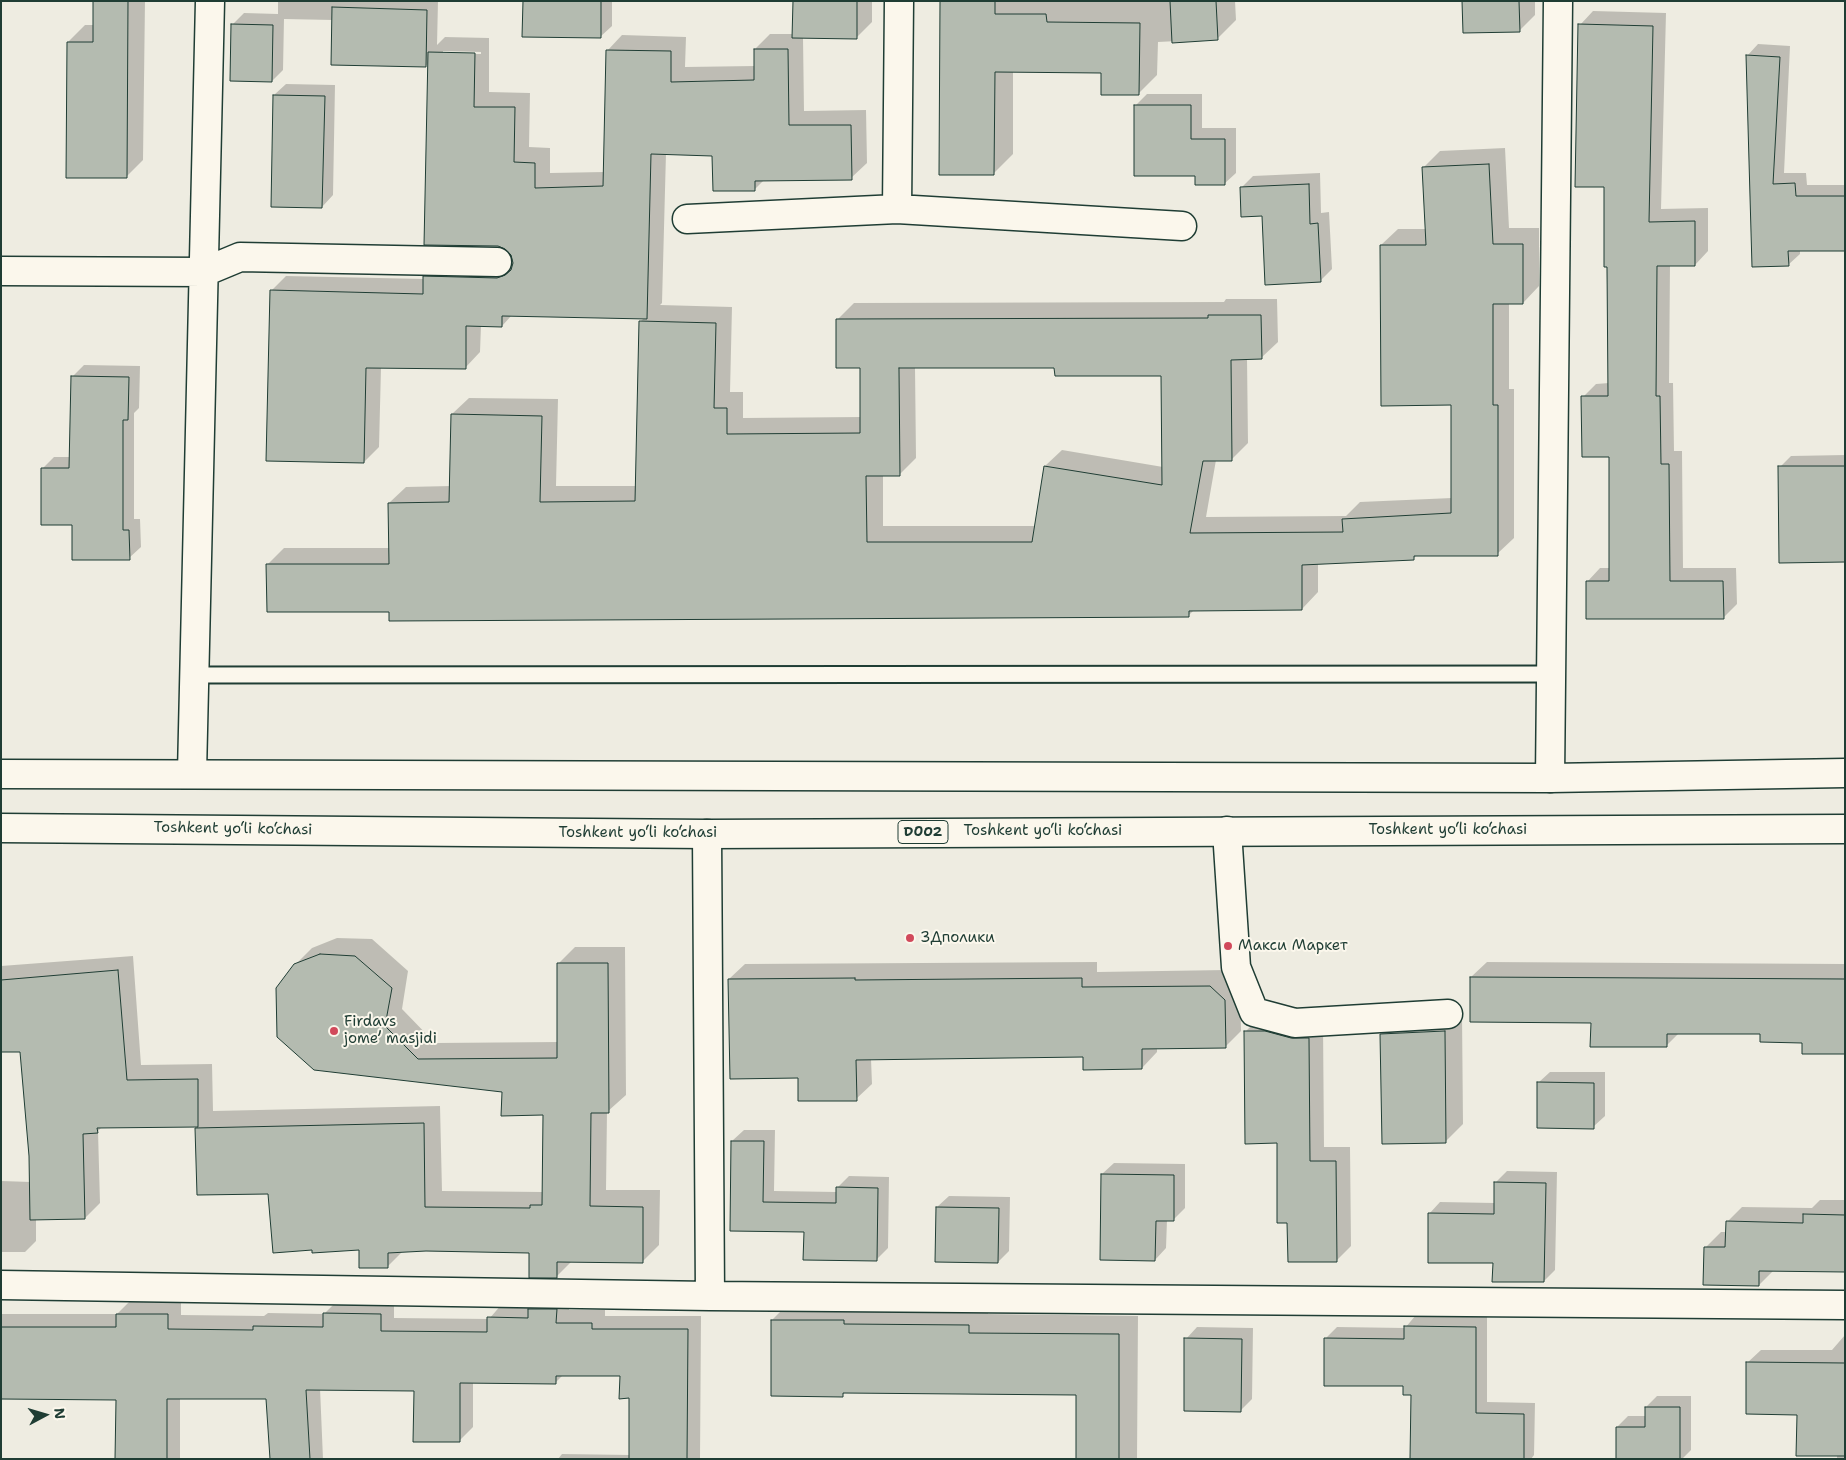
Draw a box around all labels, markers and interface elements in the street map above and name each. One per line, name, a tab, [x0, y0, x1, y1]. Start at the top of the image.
street label: Toshkent yo‘li ko‘chasi	[153, 819, 313, 839]
road number: D002	[898, 820, 948, 844]
street label: Toshkent yo‘li ko‘chasi	[1369, 821, 1527, 839]
street label: Toshkent yo‘li ko‘chasi	[964, 822, 1122, 840]
street label: Toshkent yo‘li ko‘chasi	[559, 824, 717, 842]
place label: 3Дполики	[920, 929, 995, 947]
marker: 3Дполики	[904, 932, 916, 944]
place label: Макси Маркет	[1238, 937, 1348, 955]
marker: Макси Маркет	[1222, 940, 1234, 952]
place label: Firdavs jome’ masjidi	[344, 1013, 437, 1048]
marker: Firdavs jome’ masjidi	[328, 1025, 340, 1037]
north arrow	[20, 1390, 70, 1440]
text: N	[50, 1407, 69, 1420]

